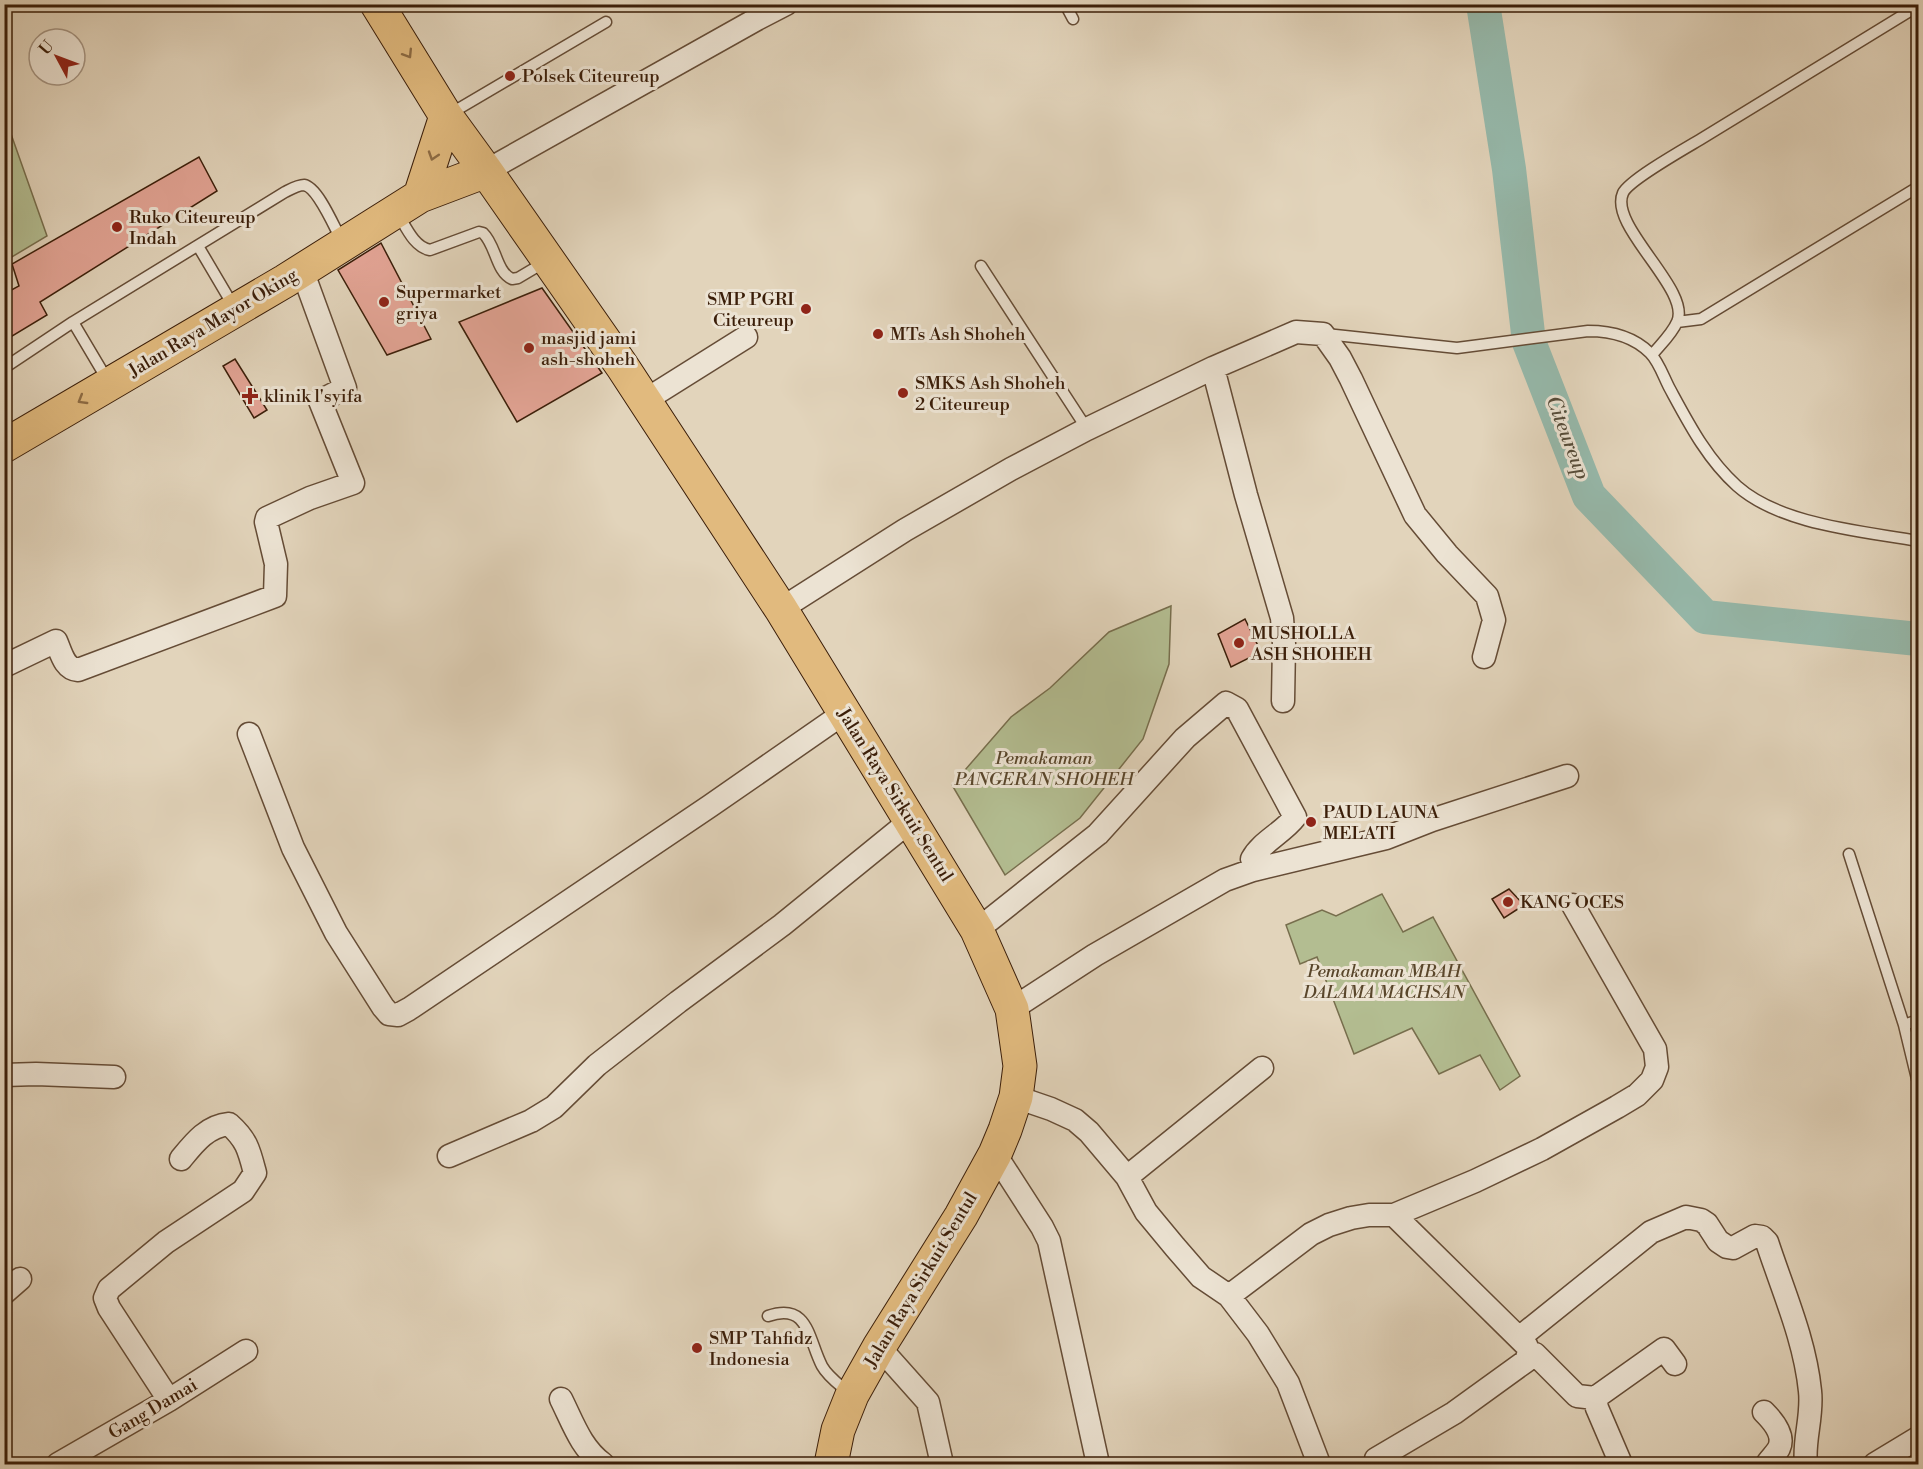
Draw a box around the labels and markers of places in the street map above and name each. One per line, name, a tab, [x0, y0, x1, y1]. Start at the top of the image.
place label: Polsek Citeureup	[522, 65, 660, 88]
marker: Polsek Citeureup	[503, 69, 517, 83]
place label: Ruko Citeureup Indah	[129, 206, 256, 250]
marker: Ruko Citeureup Indah	[110, 220, 124, 234]
place label: Supermarket griya	[396, 281, 502, 325]
place label: SMP PGRI Citeureup	[707, 288, 794, 332]
marker: Supermarket griya	[377, 295, 391, 309]
marker: SMP PGRI Citeureup	[799, 302, 813, 316]
place label: MTs Ash Shoheh	[890, 323, 1026, 346]
place label: masjid jami ash-shoheh	[541, 327, 636, 371]
marker: MTs Ash Shoheh	[871, 327, 885, 341]
marker: masjid jami ash-shoheh	[522, 341, 536, 355]
place label: SMKS Ash Shoheh 2 Citeureup	[915, 372, 1066, 416]
place label: klinik l'syifa	[264, 385, 363, 408]
marker: SMKS Ash Shoheh 2 Citeureup	[896, 386, 910, 400]
marker: klinik l'syifa	[241, 387, 259, 405]
place label: MUSHOLLA ASH SHOHEH	[1250, 622, 1372, 666]
marker: MUSHOLLA ASH SHOHEH	[1232, 636, 1246, 650]
place label: PAUD LAUNA MELATI	[1323, 801, 1440, 845]
marker: PAUD LAUNA MELATI	[1304, 815, 1318, 829]
place label: KANG OCES	[1520, 891, 1624, 914]
marker: KANG OCES	[1501, 895, 1515, 909]
place label: SMP Tahfidz Indonesia	[709, 1327, 813, 1371]
marker: SMP Tahfidz Indonesia	[690, 1341, 704, 1355]

